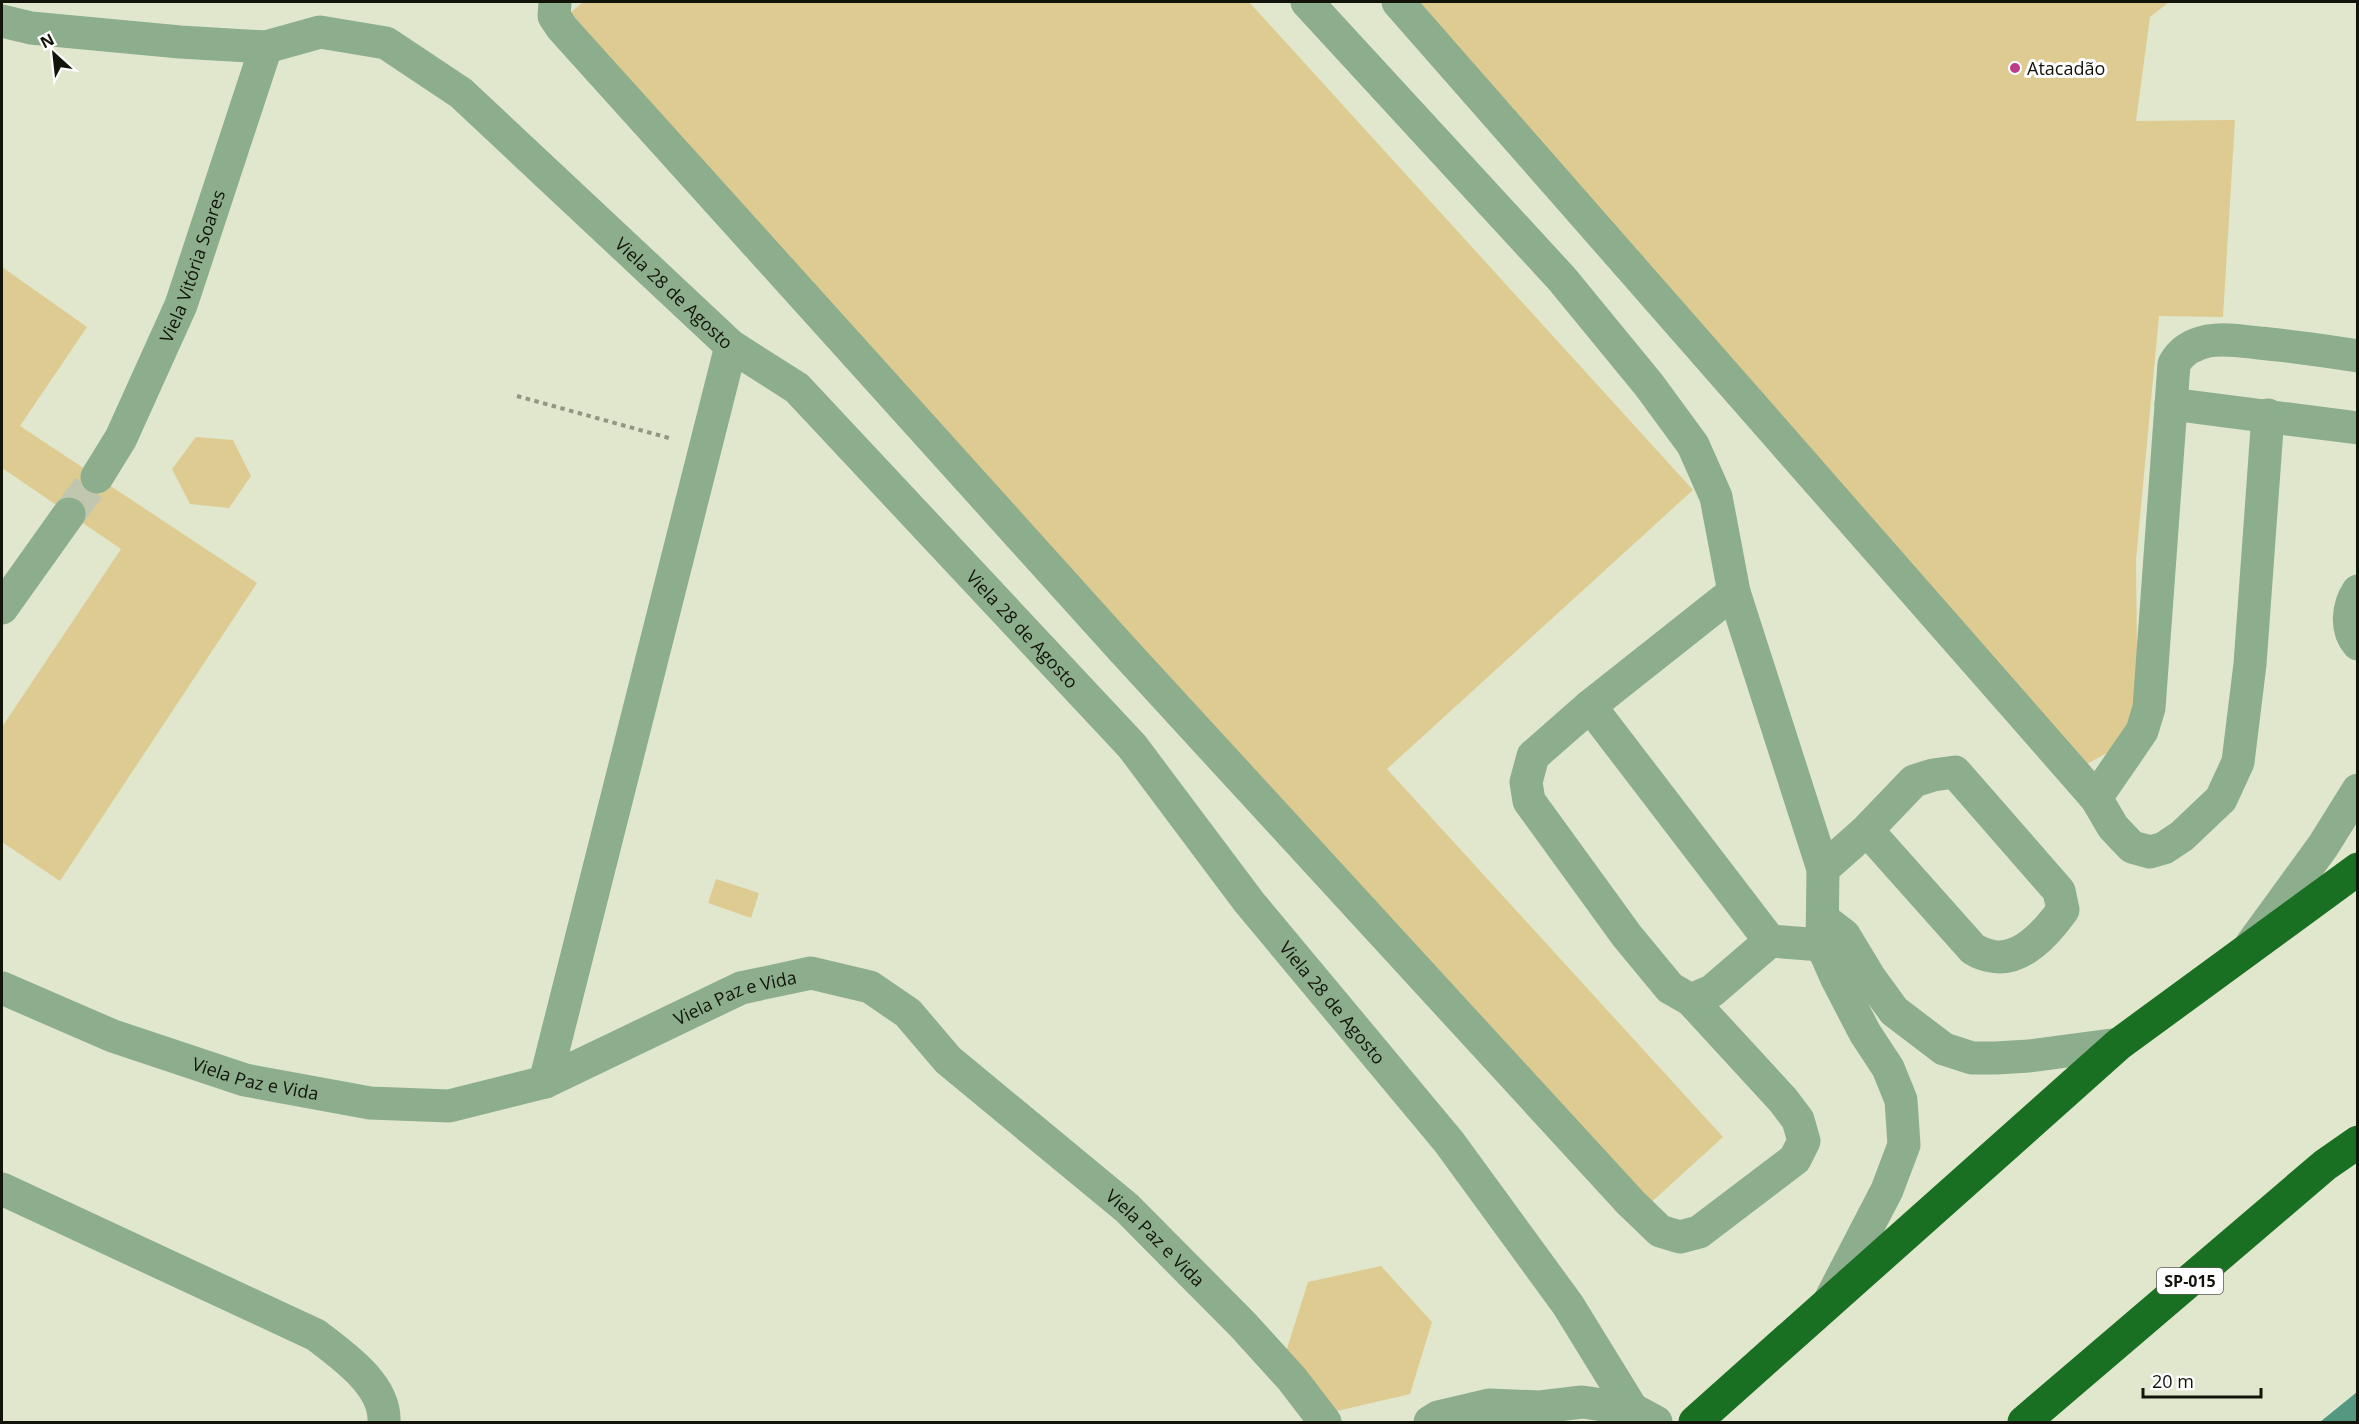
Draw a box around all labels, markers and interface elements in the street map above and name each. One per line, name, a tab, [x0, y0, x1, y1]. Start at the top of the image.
north arrow	[24, 24, 84, 84]
text: N	[36, 28, 58, 53]
place label: Atacadão	[2027, 56, 2105, 80]
marker: Atacadão	[2008, 61, 2022, 75]
street label: Viela Vitória Soares	[154, 187, 230, 346]
street label: Viela 28 de Agosto	[610, 232, 739, 354]
street label: Viela 28 de Agosto	[961, 565, 1084, 693]
street label: Viela 28 de Agosto	[1274, 936, 1391, 1069]
street label: Viela Paz e Vida	[670, 964, 799, 1031]
street label: Viela Paz e Vida	[189, 1051, 321, 1105]
street label: Viela Paz e Vida	[1101, 1184, 1210, 1292]
road number: SP-015	[2157, 1268, 2223, 1294]
scale bar	[2143, 1361, 2262, 1399]
text: 20 m	[2152, 1369, 2194, 1393]

